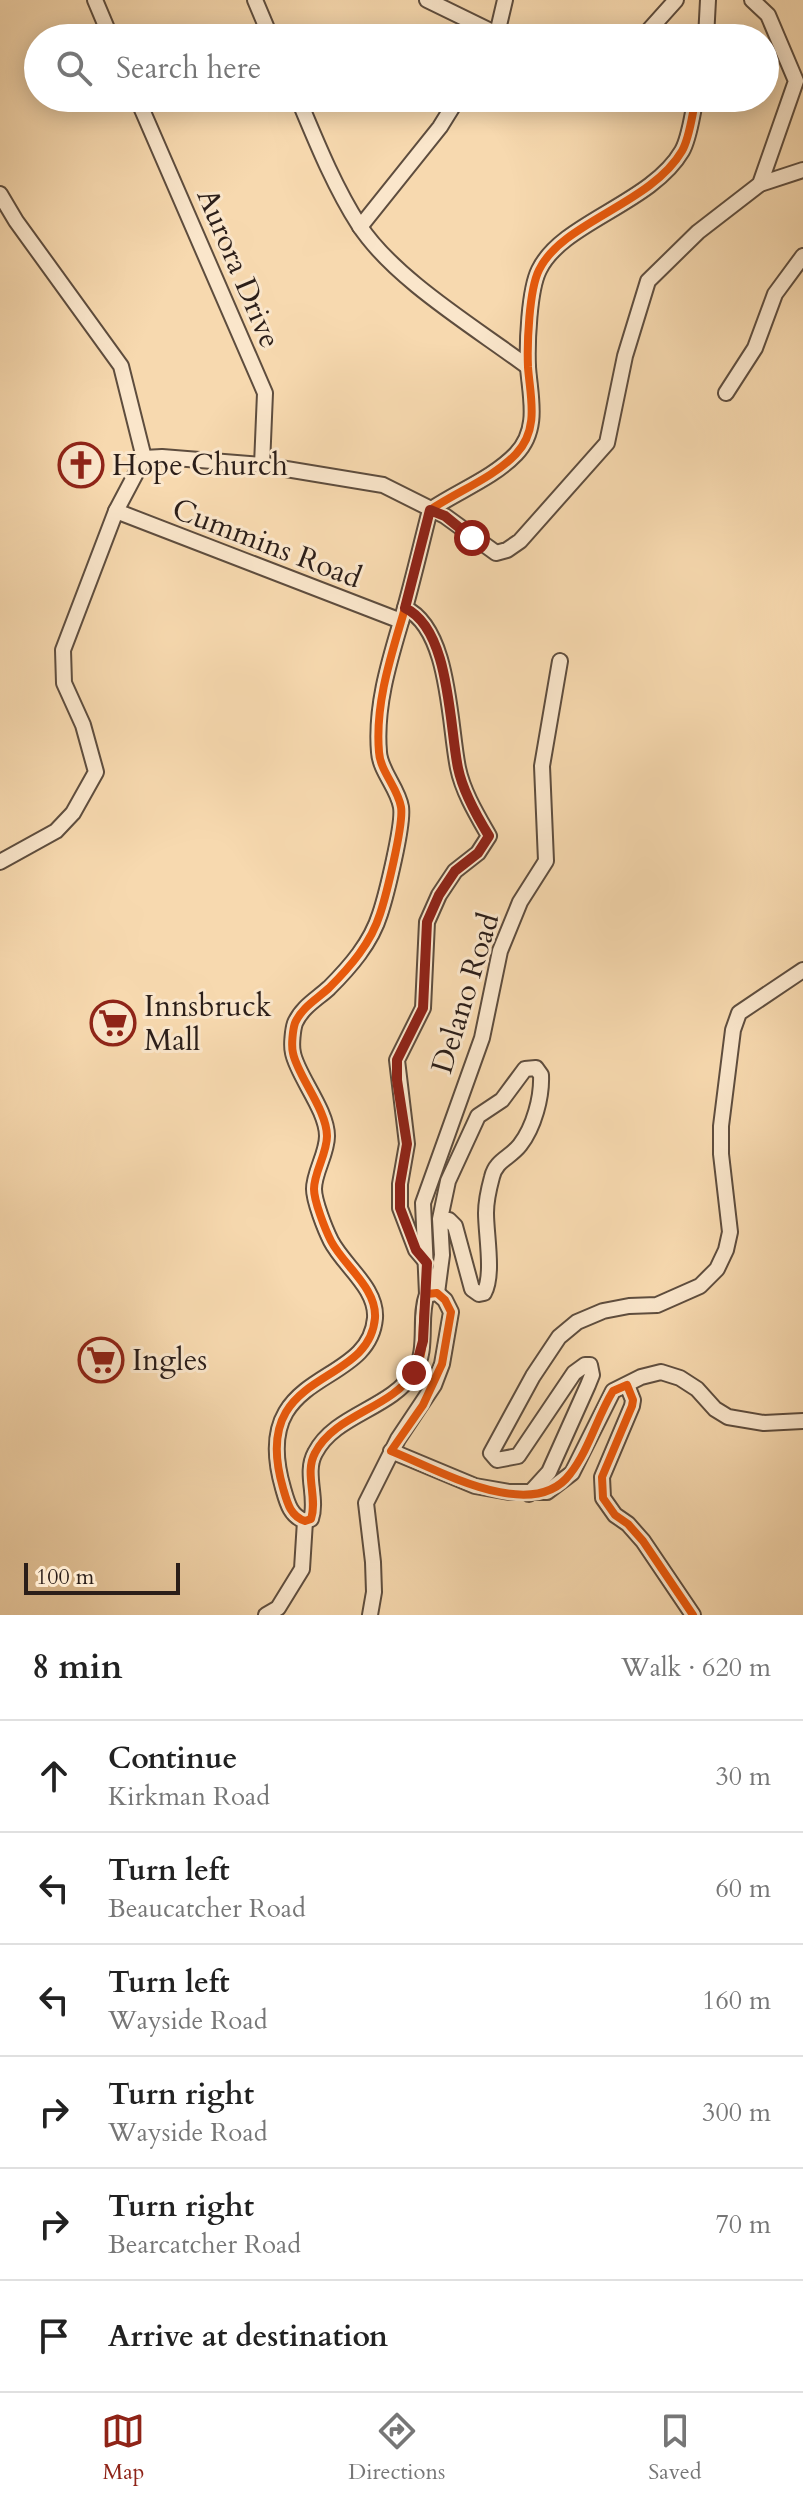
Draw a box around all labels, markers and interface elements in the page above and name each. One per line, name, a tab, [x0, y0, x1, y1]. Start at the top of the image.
search box	[24, 24, 779, 112]
icon: search	[52, 46, 96, 90]
text: Search here	[116, 48, 261, 89]
street label: Aurora Drive	[187, 182, 291, 354]
church icon: Hope Church	[57, 441, 105, 489]
place label: Hope Church	[112, 445, 288, 486]
street label: Cummins Road	[166, 489, 367, 598]
route start	[454, 520, 490, 556]
street label: Delano Road	[422, 908, 509, 1078]
place label: Innsbruck Mall	[144, 986, 272, 1061]
supermarket icon: Innsbruck Mall	[89, 999, 137, 1047]
supermarket icon: Ingles	[77, 1336, 125, 1384]
place label: Ingles	[132, 1340, 207, 1381]
route end	[396, 1355, 432, 1391]
scale bar	[24, 1559, 180, 1595]
text: 100 m	[36, 1562, 94, 1592]
text: 8 min	[32, 1644, 123, 1690]
text: Walk · 620 m	[621, 1650, 771, 1685]
text: Continue	[108, 1738, 237, 1779]
icon: ahead	[32, 1754, 76, 1798]
text: 30 m	[715, 1759, 771, 1794]
text: Kirkman Road	[108, 1779, 270, 1814]
text: Turn left	[108, 1850, 230, 1891]
icon: left	[32, 1866, 76, 1910]
text: 60 m	[715, 1871, 771, 1906]
text: Beaucatcher Road	[108, 1891, 306, 1926]
text: Turn left	[108, 1962, 230, 2003]
icon: left	[32, 1978, 76, 2022]
text: 160 m	[702, 1983, 771, 2018]
text: Wayside Road	[108, 2003, 267, 2038]
text: Turn right	[108, 2074, 254, 2115]
icon: right	[32, 2090, 76, 2134]
text: 300 m	[702, 2095, 771, 2130]
text: Wayside Road	[108, 2115, 267, 2150]
text: Turn right	[108, 2186, 254, 2227]
icon: right	[32, 2202, 76, 2246]
text: 70 m	[715, 2207, 771, 2242]
text: Bearcatcher Road	[108, 2227, 301, 2262]
icon: arrive	[32, 2314, 76, 2358]
text: Arrive at destination	[108, 2316, 388, 2357]
tab: Map	[101, 2409, 145, 2487]
tab: Directions	[348, 2409, 445, 2487]
tab: Saved	[648, 2409, 702, 2487]

